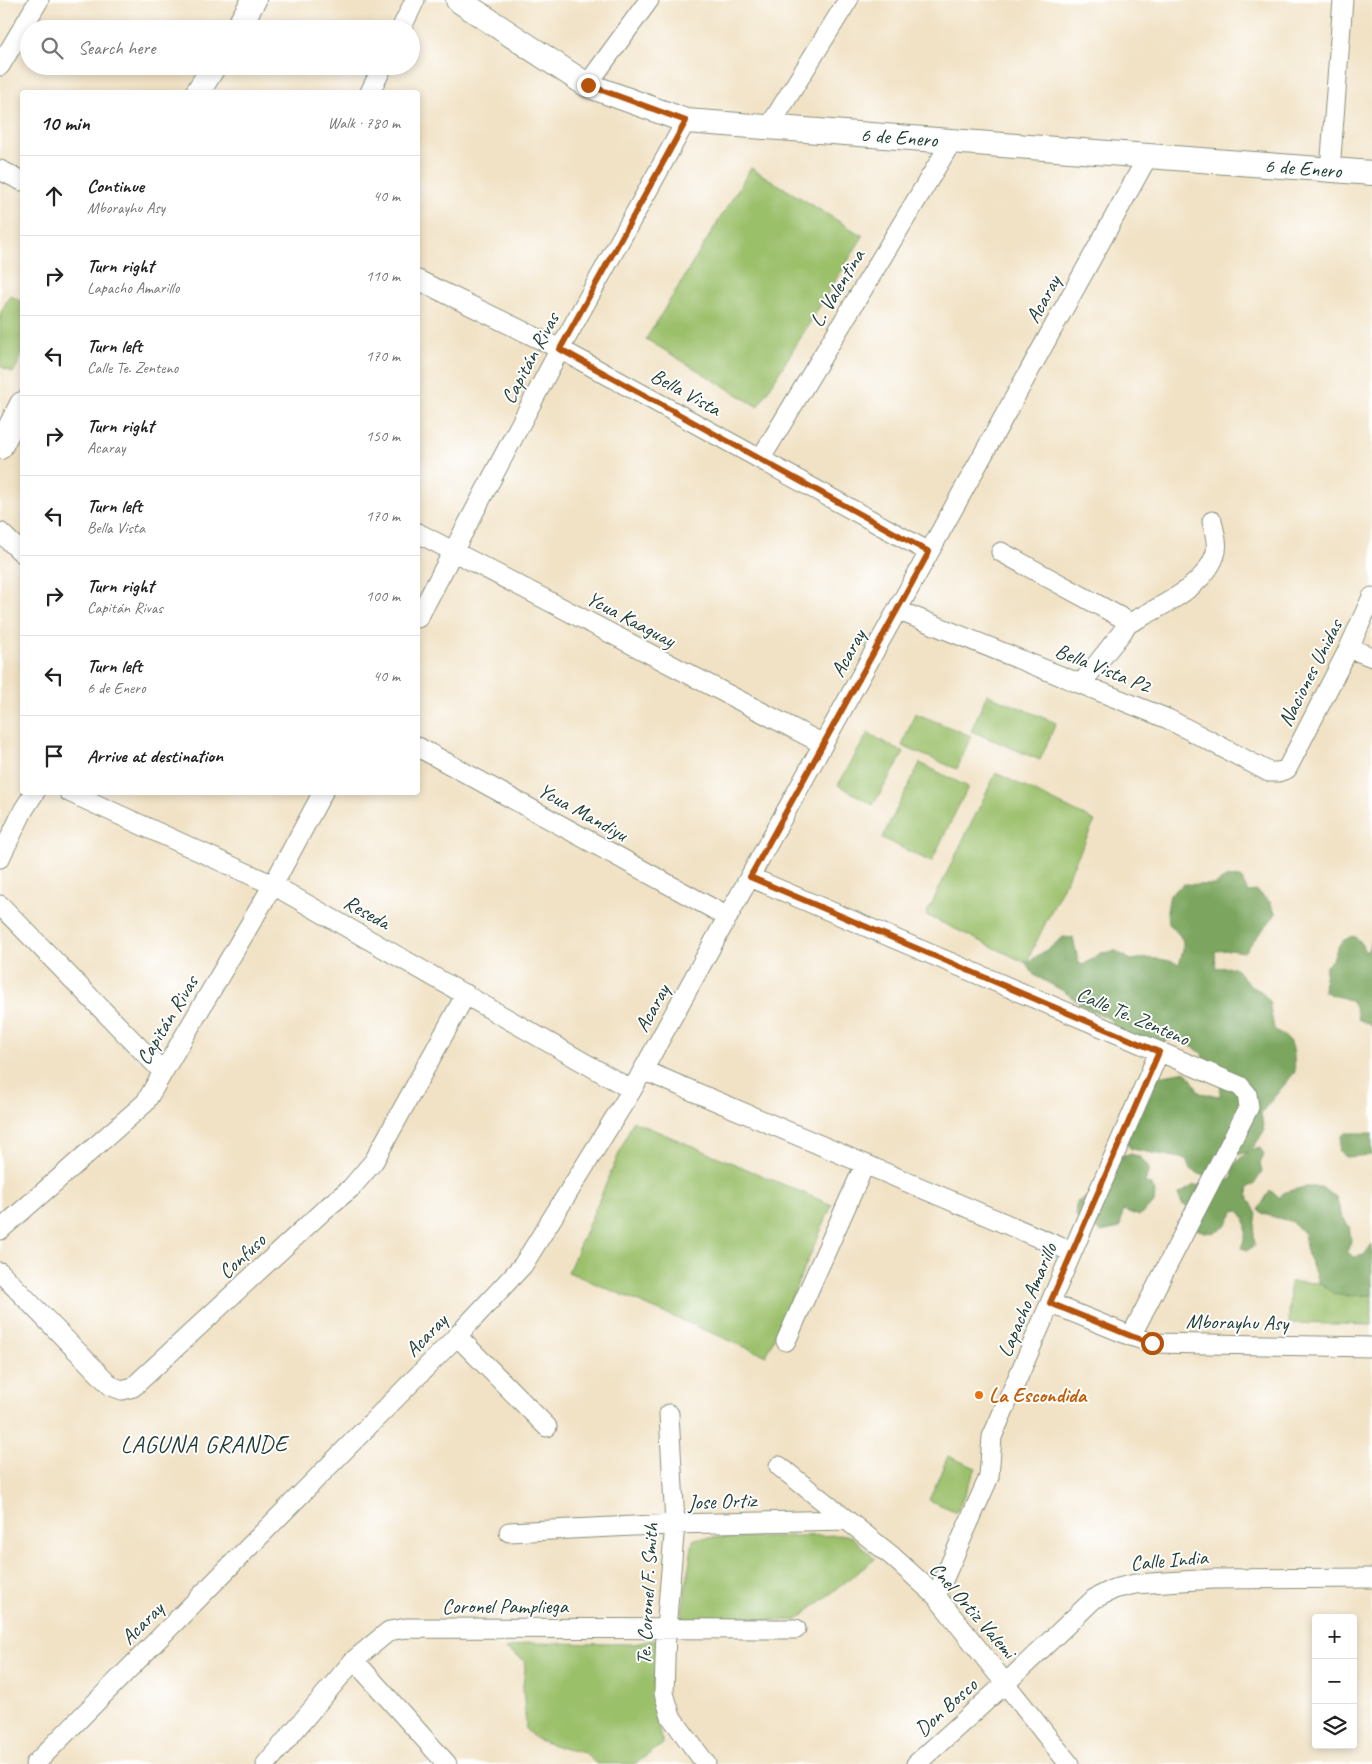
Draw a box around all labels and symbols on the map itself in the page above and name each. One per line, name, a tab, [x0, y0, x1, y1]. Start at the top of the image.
route end	[577, 74, 600, 97]
street label: 6 de Enero	[860, 121, 940, 153]
street label: 6 de Enero	[1264, 152, 1344, 184]
street label: L. Valentina	[804, 243, 871, 332]
street label: Acaray	[1019, 269, 1067, 327]
street label: Capitán Rivas	[495, 306, 566, 408]
street label: Bella Vista	[646, 362, 727, 423]
street label: Ycua Kaaguay	[582, 585, 681, 654]
street label: Naciones Unidas	[1272, 614, 1349, 731]
street label: Acaray	[824, 623, 872, 681]
street label: Bella Vista P2	[1052, 637, 1156, 699]
street label: Ycua Mandiyu	[534, 777, 633, 848]
street label: Reseda	[339, 889, 397, 936]
street label: Capitán Rivas	[130, 969, 205, 1069]
street label: Acaray	[628, 978, 676, 1036]
street label: Calle Te. Zenteno	[1073, 981, 1195, 1052]
street label: Confuso	[213, 1227, 272, 1284]
street label: Lapacho Amarillo	[991, 1238, 1063, 1361]
street label: Acaray	[399, 1307, 454, 1362]
street label: Mborayhu Asy	[1186, 1308, 1290, 1336]
route start	[1141, 1332, 1164, 1355]
place label: La Escondida	[989, 1382, 1088, 1408]
marker: La Escondida	[973, 1389, 985, 1401]
district label: LAGUNA GRANDE	[120, 1429, 290, 1459]
street label: Jose Ortiz	[686, 1487, 759, 1515]
street label: Te. Coronel F. Smith	[630, 1522, 664, 1666]
street label: Calle India	[1129, 1544, 1210, 1576]
street label: Cnel Ortiz Valemi	[924, 1556, 1024, 1666]
street label: Coronel Pampliega	[442, 1593, 570, 1619]
street label: Acaray	[115, 1595, 170, 1650]
street label: Don Bosco	[909, 1671, 984, 1742]

